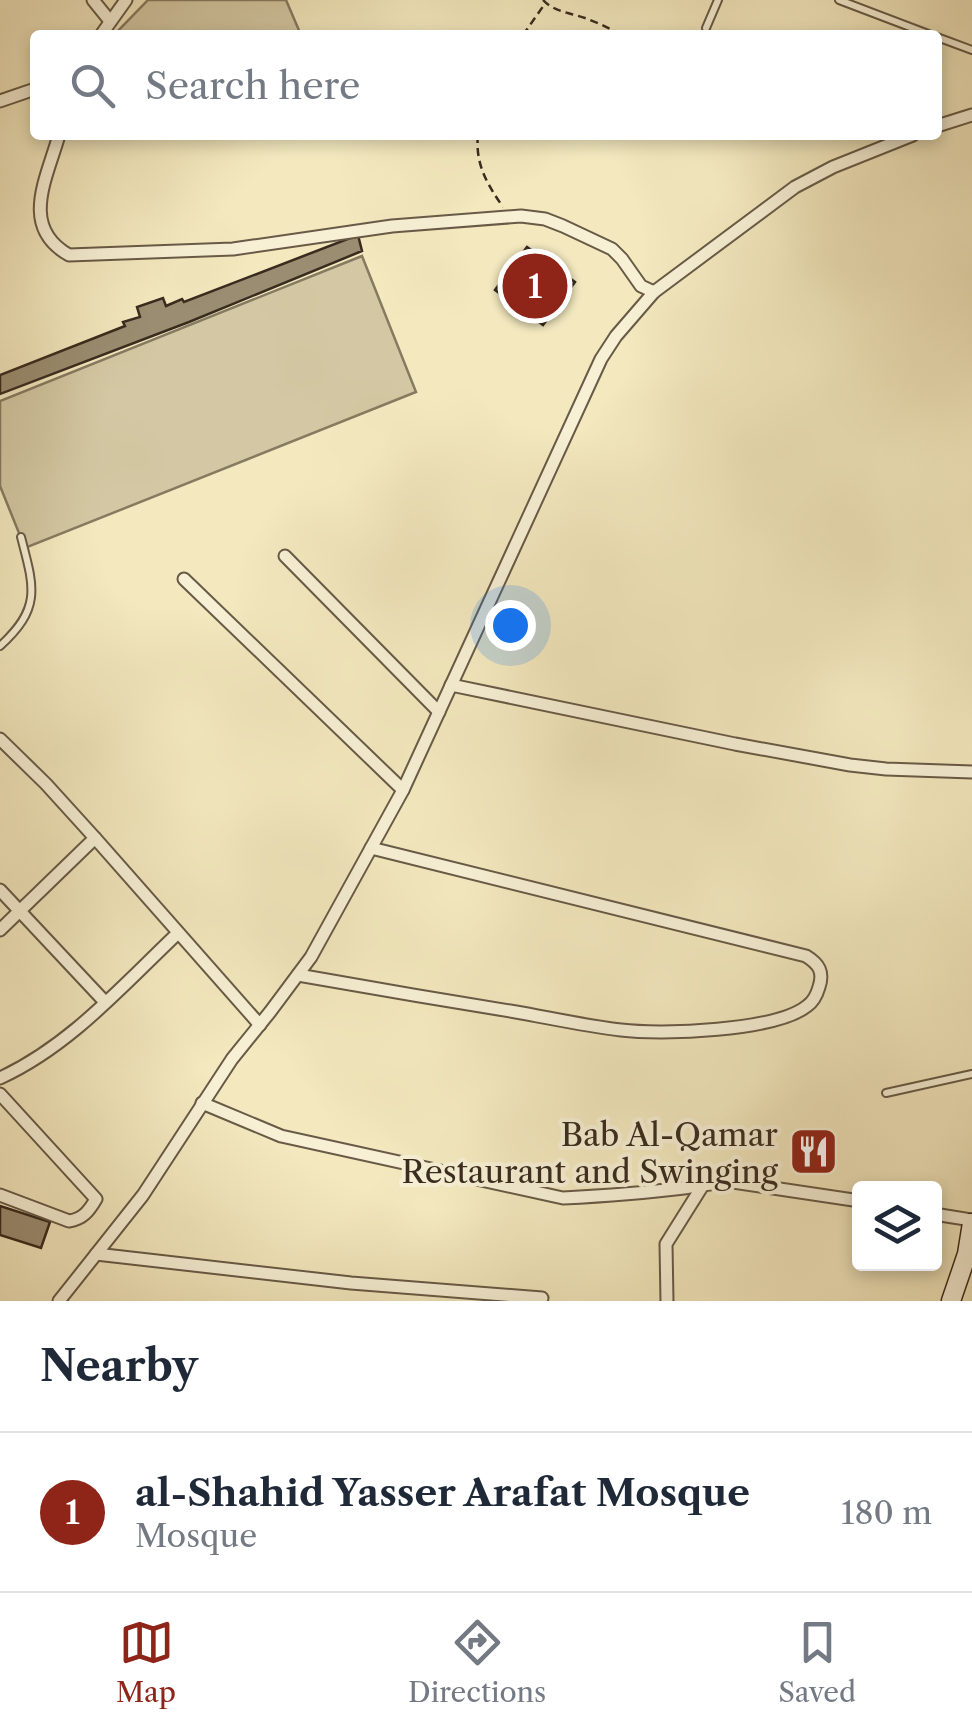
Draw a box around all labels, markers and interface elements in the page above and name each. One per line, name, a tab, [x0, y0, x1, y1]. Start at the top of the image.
search box	[30, 30, 942, 140]
icon: search	[65, 58, 120, 113]
text: Search here	[145, 62, 360, 109]
pin: 1	[502, 248, 568, 324]
your location	[485, 600, 536, 651]
place label: Bab Al-Qamar Restaurant and Swinging	[402, 1115, 779, 1191]
restaurant icon: Bab Al-Qamar Restaurant and Swinging	[787, 1126, 839, 1178]
map controls	[852, 1181, 942, 1271]
button: layers	[852, 1181, 942, 1271]
text: Nearby	[40, 1340, 198, 1392]
text: al-Shahid Yasser Arafat Mosque	[135, 1469, 750, 1516]
text: 1	[65, 1493, 80, 1532]
text: 180 m	[841, 1493, 932, 1532]
text: Mosque	[135, 1516, 257, 1555]
tab: Map	[116, 1615, 176, 1709]
tab: Directions	[408, 1615, 546, 1709]
tab: Saved	[778, 1615, 856, 1709]

